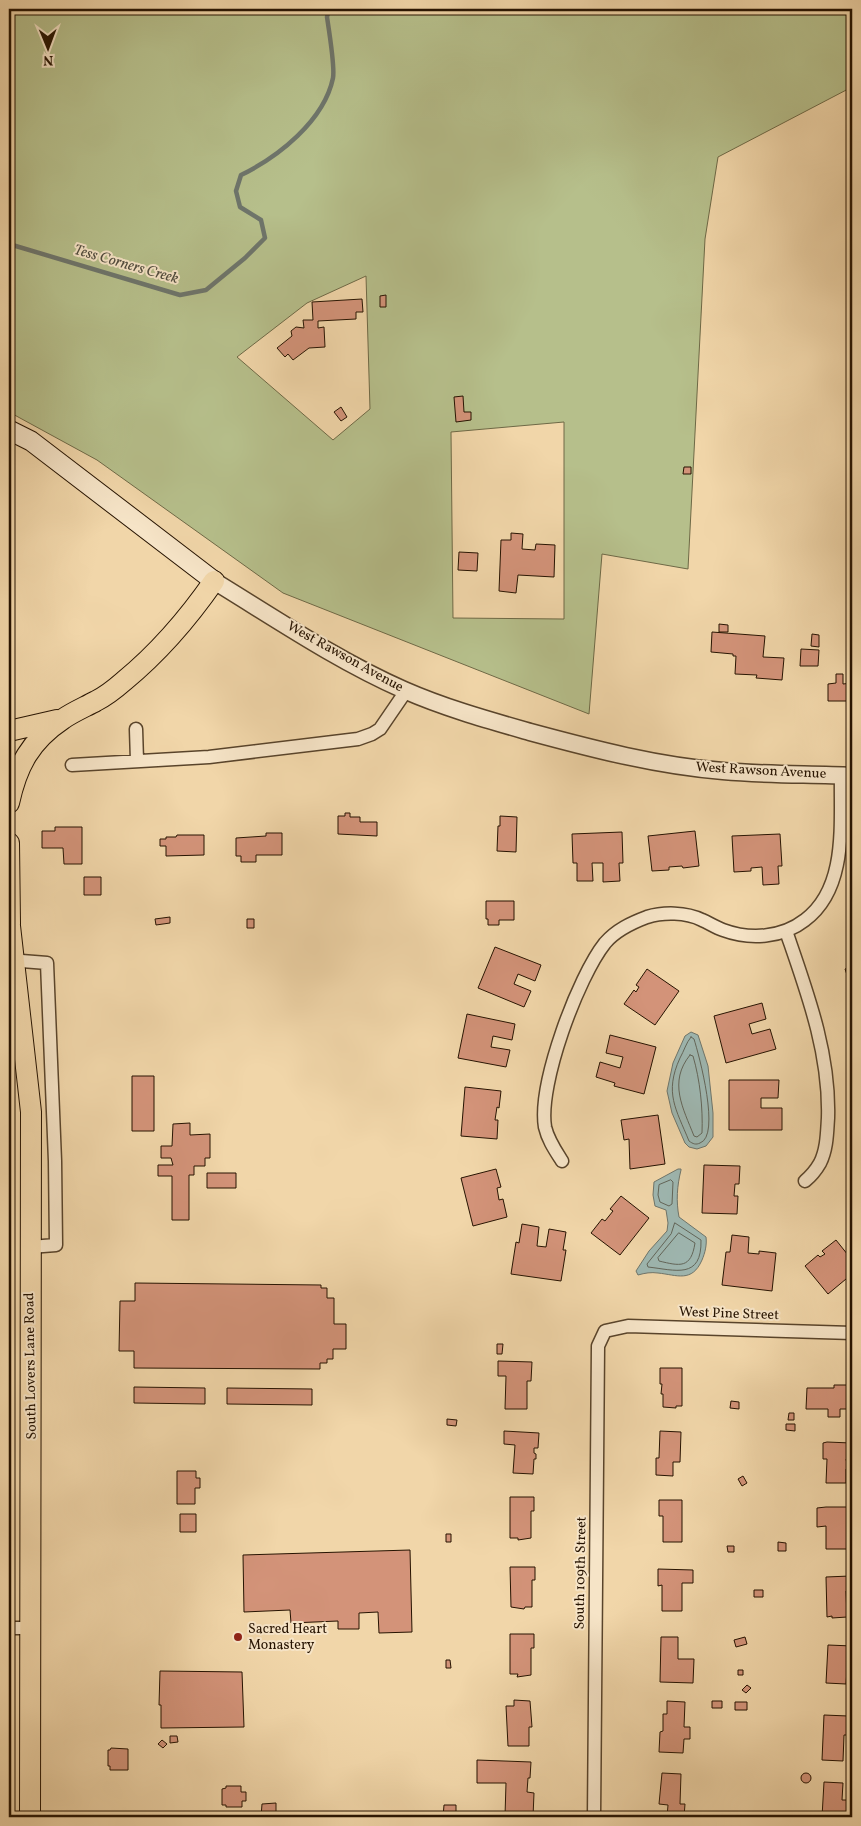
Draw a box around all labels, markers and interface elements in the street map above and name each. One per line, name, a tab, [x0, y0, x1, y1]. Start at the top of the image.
north arrow	[22, 22, 72, 72]
text: N	[43, 50, 53, 69]
water label: Tess Corners Creek	[71, 240, 181, 290]
street label: West Rawson Avenue	[283, 617, 407, 697]
street label: West Rawson Avenue	[695, 758, 827, 784]
street label: South Lovers Lane Road	[20, 1292, 42, 1440]
street label: West Pine Street	[679, 1303, 779, 1325]
street label: South 109th Street	[571, 1516, 591, 1630]
place label: Sacred Heart Monastery	[248, 1620, 327, 1655]
marker: Sacred Heart Monastery	[232, 1631, 244, 1643]

